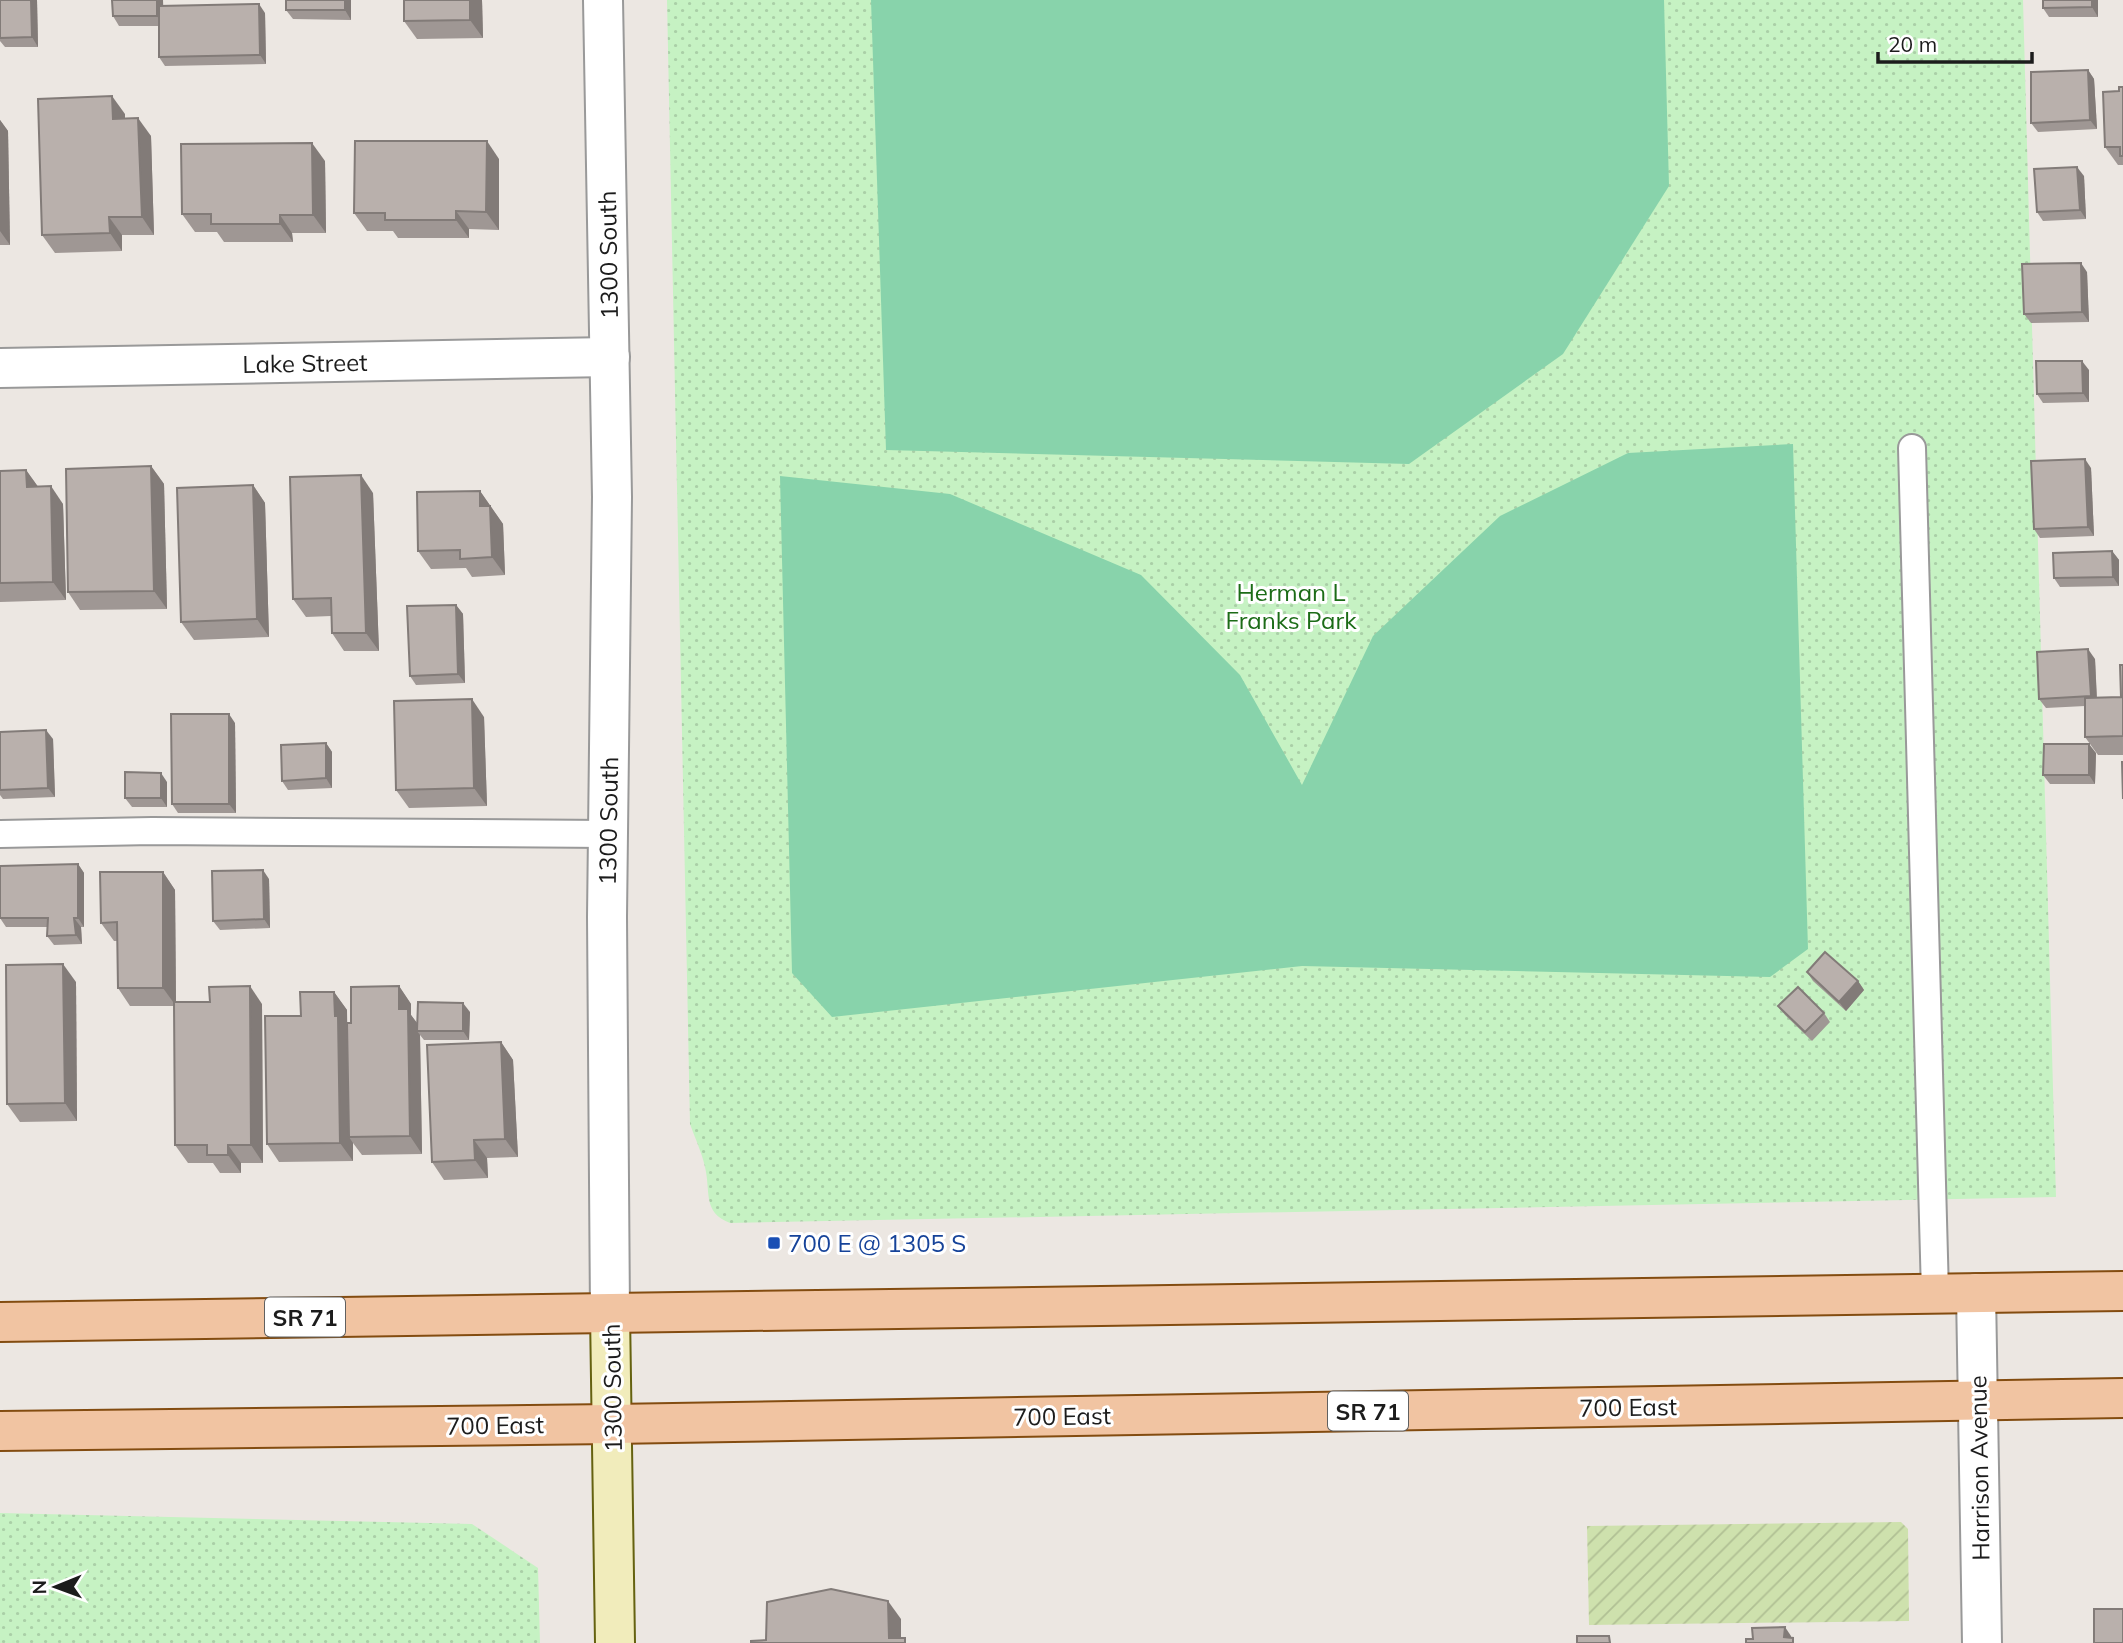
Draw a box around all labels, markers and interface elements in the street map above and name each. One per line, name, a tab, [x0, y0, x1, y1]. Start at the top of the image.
scale bar	[1878, 21, 2032, 65]
text: 20 m	[1888, 31, 1937, 57]
street label: 1300 South	[592, 190, 624, 320]
street label: Lake Street	[242, 347, 368, 379]
park label: Herman L Franks Park	[1225, 577, 1357, 635]
street label: 1300 South	[592, 756, 624, 886]
place label: 700 E @ 1305 S	[788, 1228, 966, 1258]
marker: 700 E @ 1305 S	[766, 1235, 782, 1251]
road number: SR 71	[265, 1298, 345, 1336]
street label: 1300 South	[596, 1323, 628, 1453]
street label: Harrison Avenue	[1962, 1375, 1996, 1561]
street label: 700 East	[1579, 1391, 1677, 1423]
road number: SR 71	[1328, 1392, 1408, 1430]
street label: 700 East	[1013, 1400, 1111, 1432]
street label: 700 East	[446, 1409, 544, 1441]
north arrow	[21, 1552, 91, 1622]
text: N	[27, 1580, 51, 1595]

